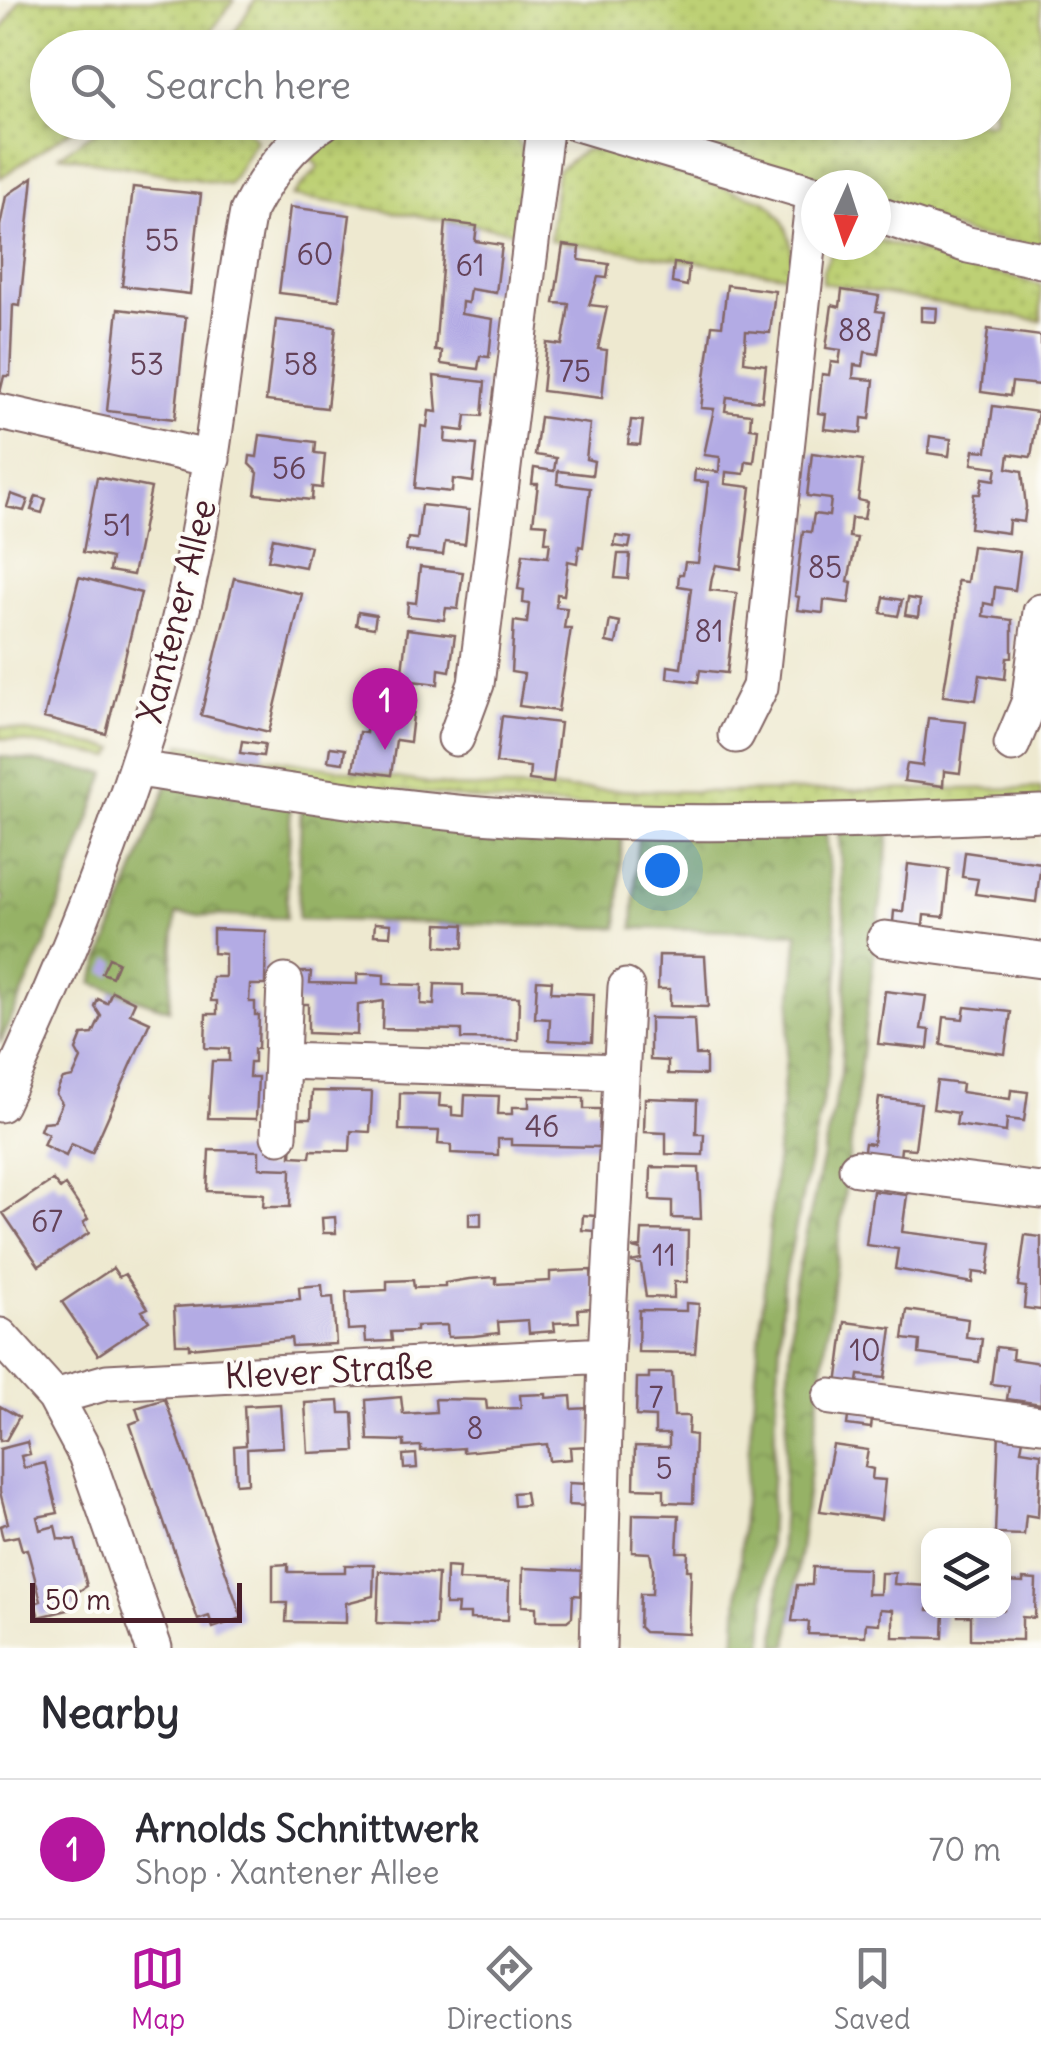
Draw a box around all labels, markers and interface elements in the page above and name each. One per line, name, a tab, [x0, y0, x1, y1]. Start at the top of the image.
search box	[30, 30, 1011, 140]
icon: search	[65, 58, 120, 113]
text: Search here	[145, 62, 351, 109]
north arrow	[801, 170, 891, 260]
house number: 55	[145, 221, 179, 259]
house number: 60	[296, 235, 334, 273]
house number: 61	[455, 246, 485, 284]
house number: 88	[838, 311, 872, 349]
house number: 53	[130, 345, 164, 383]
house number: 58	[284, 345, 318, 383]
house number: 75	[559, 352, 591, 390]
house number: 56	[272, 449, 306, 487]
street label: Xantener Allee	[127, 494, 225, 728]
house number: 51	[102, 506, 132, 544]
house number: 85	[808, 548, 842, 586]
house number: 81	[694, 612, 724, 650]
pin: 1	[352, 668, 418, 750]
your location	[637, 845, 688, 896]
house number: 46	[525, 1107, 559, 1145]
house number: 67	[31, 1202, 63, 1240]
house number: 11	[652, 1236, 676, 1274]
house number: 10	[849, 1331, 881, 1369]
street label: Klever Straße	[223, 1343, 435, 1397]
house number: 7	[649, 1378, 663, 1416]
house number: 8	[466, 1409, 484, 1447]
house number: 5	[655, 1449, 673, 1487]
map controls	[921, 1528, 1011, 1618]
button: layers	[921, 1528, 1011, 1618]
scale bar	[30, 1578, 242, 1622]
text: 50 m	[45, 1582, 111, 1618]
text: Nearby	[40, 1687, 179, 1739]
text: Arnolds Schnittwerk	[135, 1805, 479, 1852]
text: 1	[66, 1829, 79, 1870]
text: 70 m	[929, 1829, 1001, 1870]
text: Shop · Xantener Allee	[135, 1852, 440, 1893]
tab: Map	[130, 1941, 185, 2037]
tab: Directions	[446, 1941, 573, 2037]
tab: Saved	[834, 1941, 911, 2037]

